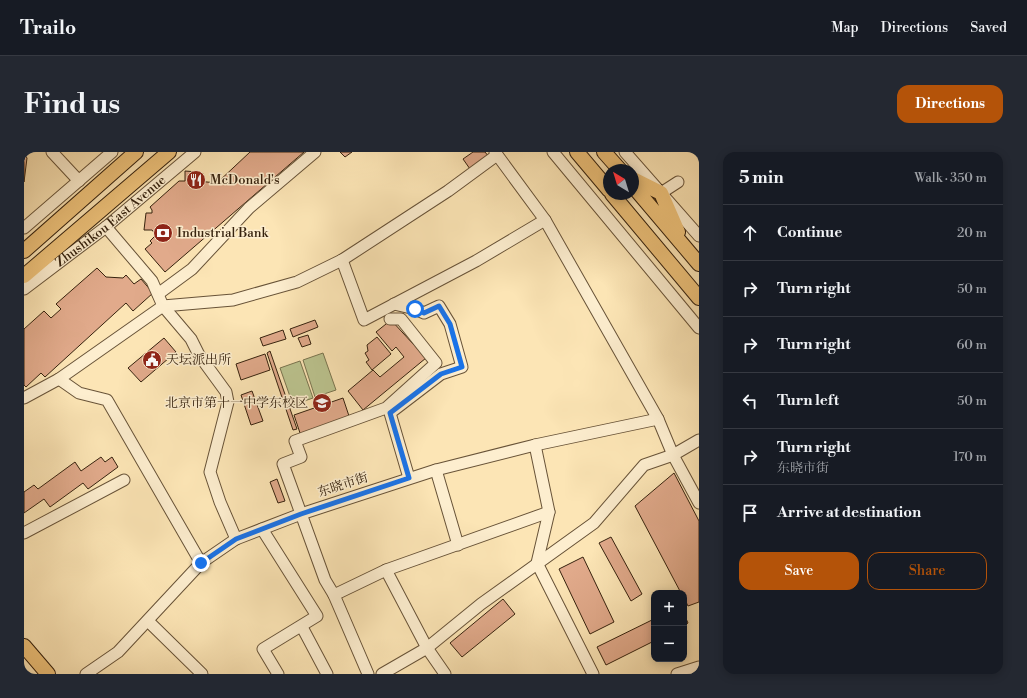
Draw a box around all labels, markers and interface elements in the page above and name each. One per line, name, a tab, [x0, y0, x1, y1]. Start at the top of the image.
text: Trailo	[20, 16, 76, 40]
text: Map	[831, 19, 859, 37]
text: Directions	[881, 19, 948, 37]
text: Saved	[970, 19, 1007, 37]
button: Directions	[897, 85, 1003, 123]
text: Find us	[24, 87, 120, 122]
north arrow	[603, 164, 639, 200]
text: 5 min	[739, 167, 784, 189]
restaurant icon: McDonald's	[185, 169, 207, 191]
text: Walk · 350 m	[914, 170, 987, 186]
street label: Zhushikou East Avenue	[52, 172, 169, 270]
place label: McDonald's	[210, 172, 280, 188]
bank icon: Industrial Bank	[152, 222, 174, 244]
icon: ahead	[739, 222, 761, 244]
text: Continue	[777, 223, 842, 242]
place label: Industrial Bank	[177, 225, 270, 241]
text: 20 m	[957, 225, 987, 241]
icon: right	[739, 278, 761, 300]
text: Turn right	[777, 279, 851, 298]
text: 50 m	[957, 281, 987, 297]
route start	[406, 300, 424, 318]
icon: right	[739, 334, 761, 356]
text: Turn right	[777, 335, 851, 354]
text: 60 m	[956, 337, 987, 353]
public building icon: 天坛派出所	[141, 349, 163, 371]
place label: 天坛派出所	[166, 352, 231, 368]
icon: left	[739, 390, 761, 412]
text: Turn left	[777, 391, 839, 410]
school or university icon: 北京市第十一中学东校区	[311, 392, 333, 414]
text: 50 m	[957, 393, 987, 409]
place label: 北京市第十一中学东校区	[165, 395, 308, 411]
text: Turn right	[777, 438, 851, 457]
icon: right	[739, 446, 761, 468]
text: 170 m	[953, 449, 987, 465]
text: 东晓市街	[777, 460, 829, 476]
street label: 东晓市街	[316, 469, 370, 501]
icon: arrive	[739, 502, 761, 524]
text: Arrive at destination	[777, 503, 921, 522]
button: Save	[739, 552, 859, 590]
button: Share	[867, 552, 987, 590]
route end	[192, 554, 210, 572]
map controls	[651, 590, 687, 662]
button: +	[651, 590, 687, 626]
button: −	[651, 626, 687, 662]

